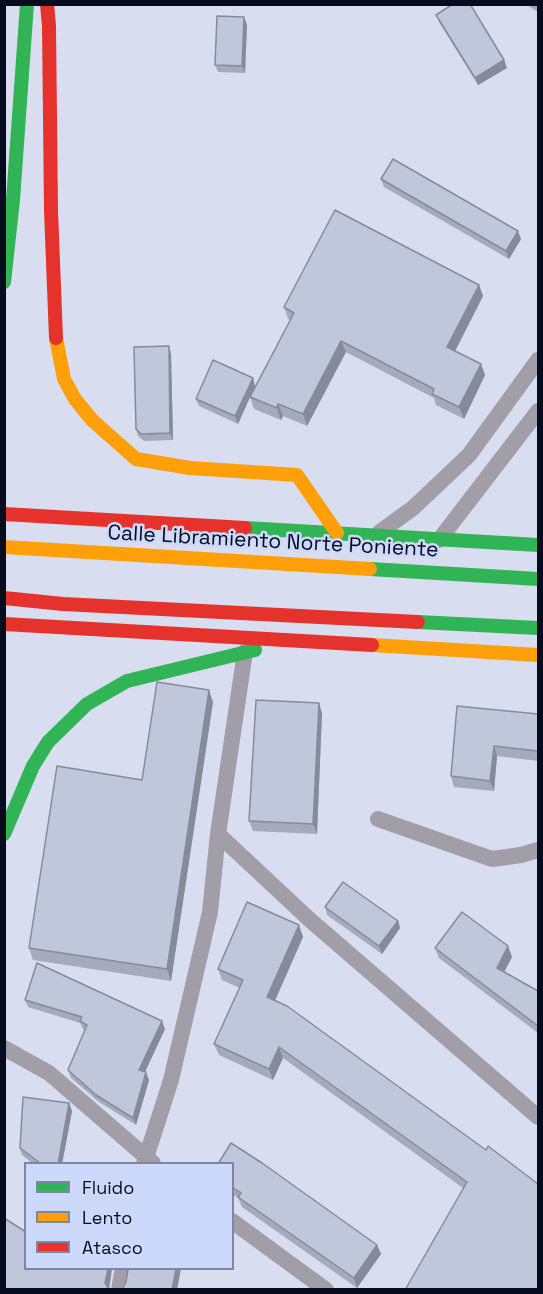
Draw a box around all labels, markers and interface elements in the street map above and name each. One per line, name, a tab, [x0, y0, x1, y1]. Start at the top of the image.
street label: Calle Libramiento Norte Poniente	[107, 521, 439, 563]
legend	[24, 1162, 234, 1270]
text: Fluido	[82, 1176, 134, 1199]
text: Lento	[82, 1206, 132, 1229]
text: Atasco	[82, 1236, 143, 1259]

